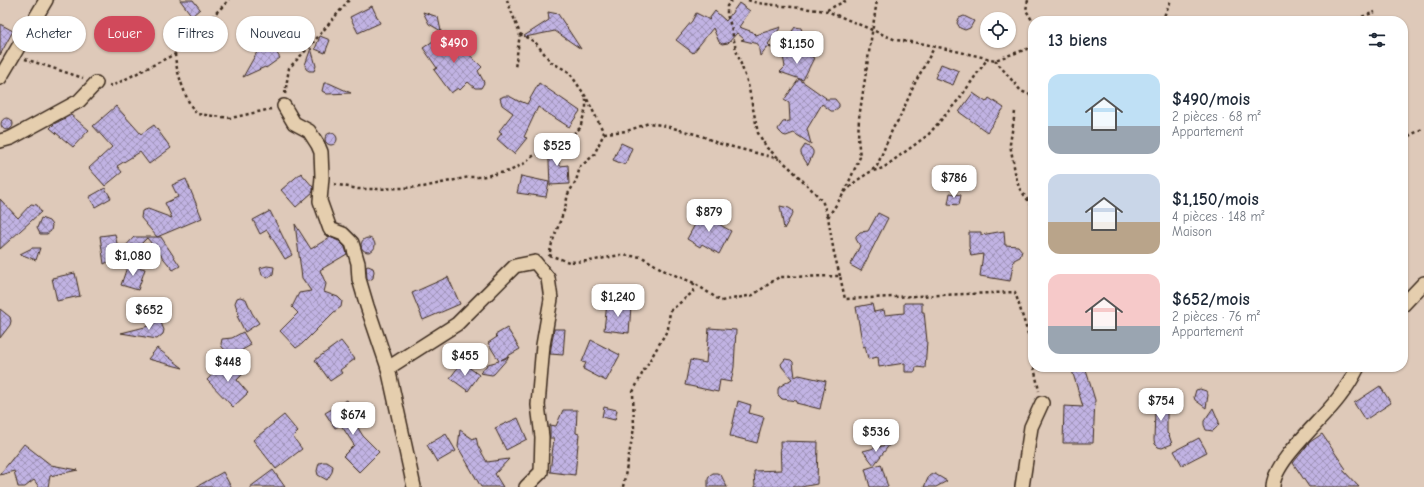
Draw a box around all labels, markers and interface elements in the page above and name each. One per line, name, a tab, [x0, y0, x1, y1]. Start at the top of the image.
map controls	[980, 12, 1016, 48]
button: locate	[980, 12, 1016, 48]
chip: Acheter	[12, 16, 86, 52]
chip: Louer	[94, 16, 155, 52]
chip: Filtres	[163, 16, 228, 52]
chip: Nouveau	[236, 16, 315, 52]
icon: filters	[1366, 29, 1388, 51]
pin: $490	[430, 30, 478, 64]
pin: $1,150	[764, 31, 830, 65]
text: 13 biens	[1048, 31, 1107, 50]
text: $490	[440, 35, 468, 50]
text: $1,150	[780, 36, 814, 51]
icon: home	[1080, 90, 1128, 138]
text: $490/mois	[1172, 90, 1250, 109]
text: 2 pièces · 68 m²	[1172, 109, 1261, 124]
text: Appartement	[1172, 124, 1243, 139]
pin: $525	[533, 133, 581, 167]
text: $525	[543, 138, 571, 153]
pin: $786	[930, 165, 978, 199]
text: $786	[941, 170, 967, 185]
icon: home	[1080, 190, 1128, 238]
text: $1,150/mois	[1172, 190, 1259, 209]
pin: $879	[685, 199, 733, 233]
text: $879	[696, 204, 722, 219]
text: 4 pièces · 148 m²	[1172, 209, 1265, 224]
text: Maison	[1172, 224, 1212, 239]
pin: $1,080	[100, 243, 166, 277]
text: $1,080	[115, 248, 151, 263]
pin: $1,240	[585, 284, 651, 318]
text: $1,240	[600, 289, 636, 304]
icon: home	[1080, 290, 1128, 338]
text: $652/mois	[1172, 290, 1250, 309]
pin: $652	[125, 297, 173, 331]
text: $652	[135, 302, 163, 317]
text: 2 pièces · 76 m²	[1172, 309, 1260, 324]
text: Appartement	[1172, 324, 1243, 339]
pin: $455	[441, 343, 489, 377]
text: $455	[451, 348, 479, 363]
pin: $448	[204, 349, 252, 383]
text: $448	[215, 354, 241, 369]
pin: $754	[1137, 388, 1185, 422]
text: $754	[1148, 393, 1174, 408]
pin: $674	[329, 402, 377, 436]
text: $674	[340, 407, 366, 422]
pin: $536	[852, 419, 900, 453]
text: $536	[862, 424, 890, 439]

